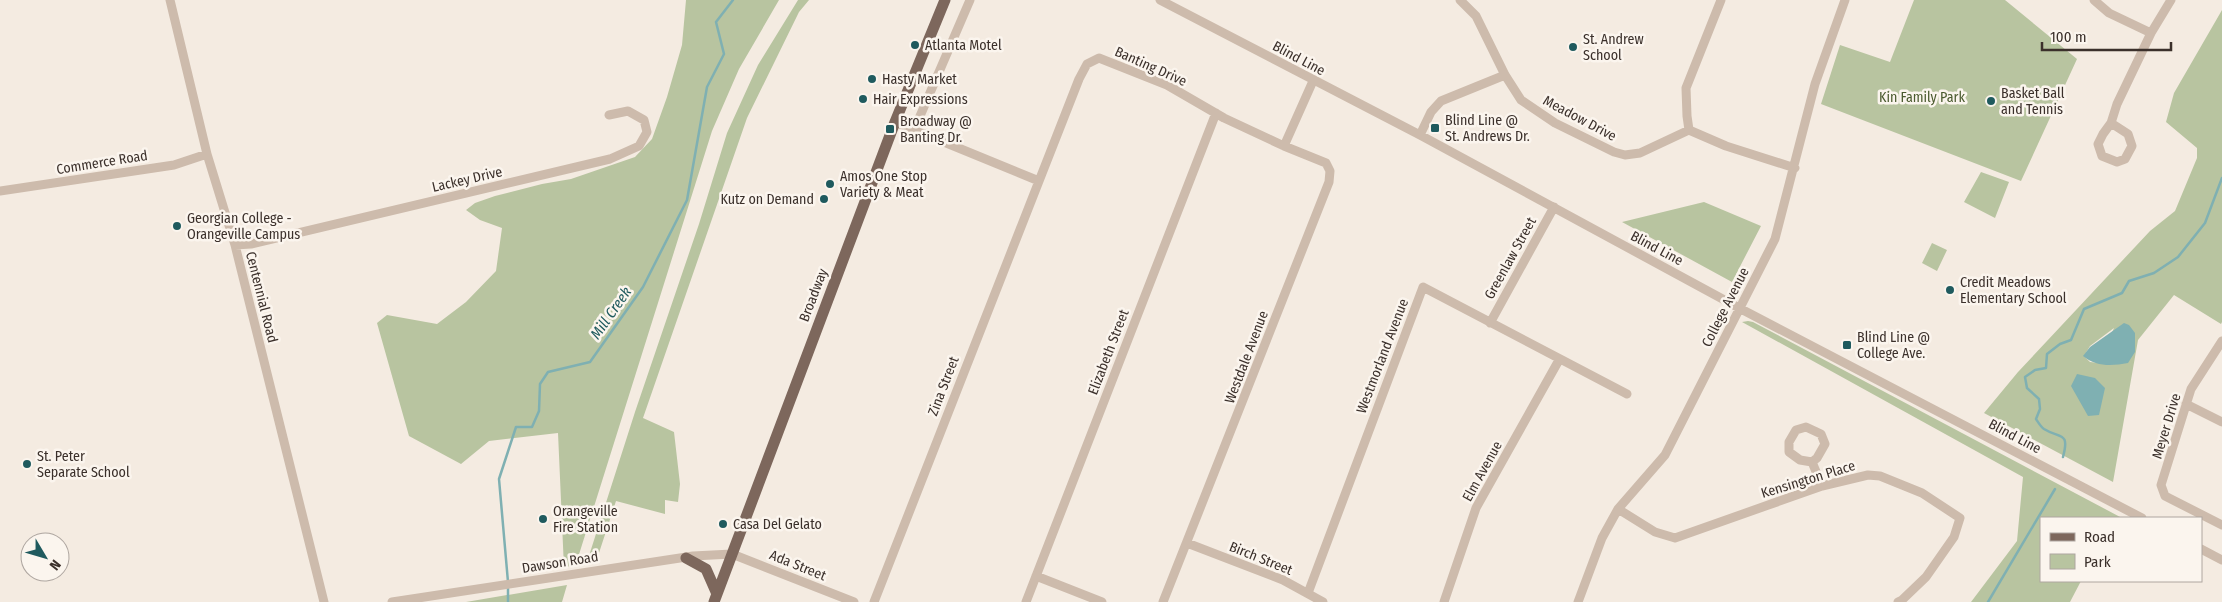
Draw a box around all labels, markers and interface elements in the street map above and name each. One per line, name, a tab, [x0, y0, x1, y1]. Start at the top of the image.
scale bar	[2042, 20, 2171, 52]
text: 100 m	[2050, 28, 2087, 46]
place label: St. Andrew School	[1583, 31, 1644, 64]
place label: Atlanta Motel	[925, 37, 1002, 54]
street label: Blind Line	[1270, 38, 1328, 79]
marker: Atlanta Motel	[909, 39, 921, 51]
marker: St. Andrew School	[1567, 41, 1579, 53]
street label: Banting Drive	[1112, 43, 1189, 90]
place label: Hasty Market	[882, 71, 957, 88]
marker: Hasty Market	[866, 73, 878, 85]
place label: Basket Ball and Tennis	[2001, 85, 2065, 118]
park label: Kin Family Park	[1879, 89, 1965, 106]
place label: Hair Expressions	[873, 91, 968, 108]
street label: Meadow Drive	[1540, 92, 1619, 145]
marker: Hair Expressions	[857, 93, 869, 105]
marker: Basket Ball and Tennis	[1985, 95, 1997, 107]
place label: Blind Line @ St. Andrews Dr.	[1445, 112, 1530, 145]
place label: Broadway @ Banting Dr.	[900, 113, 972, 146]
marker: Blind Line @ St. Andrews Dr.	[1429, 122, 1441, 134]
marker: Broadway @ Banting Dr.	[884, 123, 896, 135]
street label: Commerce Road	[55, 147, 149, 178]
street label: Lackey Drive	[430, 163, 504, 196]
place label: Amos One Stop Variety & Meat	[840, 168, 927, 201]
marker: Amos One Stop Variety & Meat	[824, 178, 836, 190]
place label: Kutz on Demand	[720, 191, 814, 208]
marker: Kutz on Demand	[818, 193, 830, 205]
place label: Georgian College - Orangeville Campus	[187, 210, 300, 243]
street label: Greenlaw Street	[1481, 214, 1540, 302]
marker: Georgian College - Orangeville Campus	[171, 220, 183, 232]
street label: Blind Line	[1628, 228, 1686, 269]
street label: Centennial Road	[242, 250, 281, 345]
street label: Broadway	[796, 265, 832, 324]
street label: College Avenue	[1698, 265, 1753, 350]
place label: Credit Meadows Elementary School	[1960, 274, 2067, 307]
water label: Mill Creek	[587, 283, 636, 342]
marker: Credit Meadows Elementary School	[1944, 284, 1956, 296]
street label: Westmorland Avenue	[1353, 296, 1412, 416]
street label: Elizabeth Street	[1084, 307, 1133, 397]
street label: Westdale Avenue	[1221, 308, 1272, 406]
place label: Blind Line @ College Ave.	[1857, 329, 1930, 362]
marker: Blind Line @ College Ave.	[1841, 339, 1853, 351]
street label: Zina Street	[924, 354, 963, 418]
street label: Meyer Drive	[2148, 391, 2185, 461]
street label: Blind Line	[1986, 416, 2044, 457]
street label: Elm Avenue	[1459, 438, 1506, 504]
place label: St. Peter Separate School	[37, 448, 130, 481]
street label: Kensington Place	[1759, 457, 1857, 502]
marker: St. Peter Separate School	[21, 458, 33, 470]
place label: Orangeville Fire Station	[553, 503, 618, 536]
marker: Orangeville Fire Station	[537, 513, 549, 525]
place label: Casa Del Gelato	[733, 516, 822, 533]
legend	[2040, 517, 2202, 582]
marker: Casa Del Gelato	[717, 518, 729, 530]
text: Road	[2084, 528, 2115, 546]
north arrow	[20, 532, 70, 582]
street label: Birch Street	[1227, 538, 1295, 579]
street label: Ada Street	[767, 546, 829, 585]
street label: Dawson Road	[521, 548, 599, 577]
text: Park	[2084, 553, 2111, 571]
text: N	[46, 556, 64, 573]

